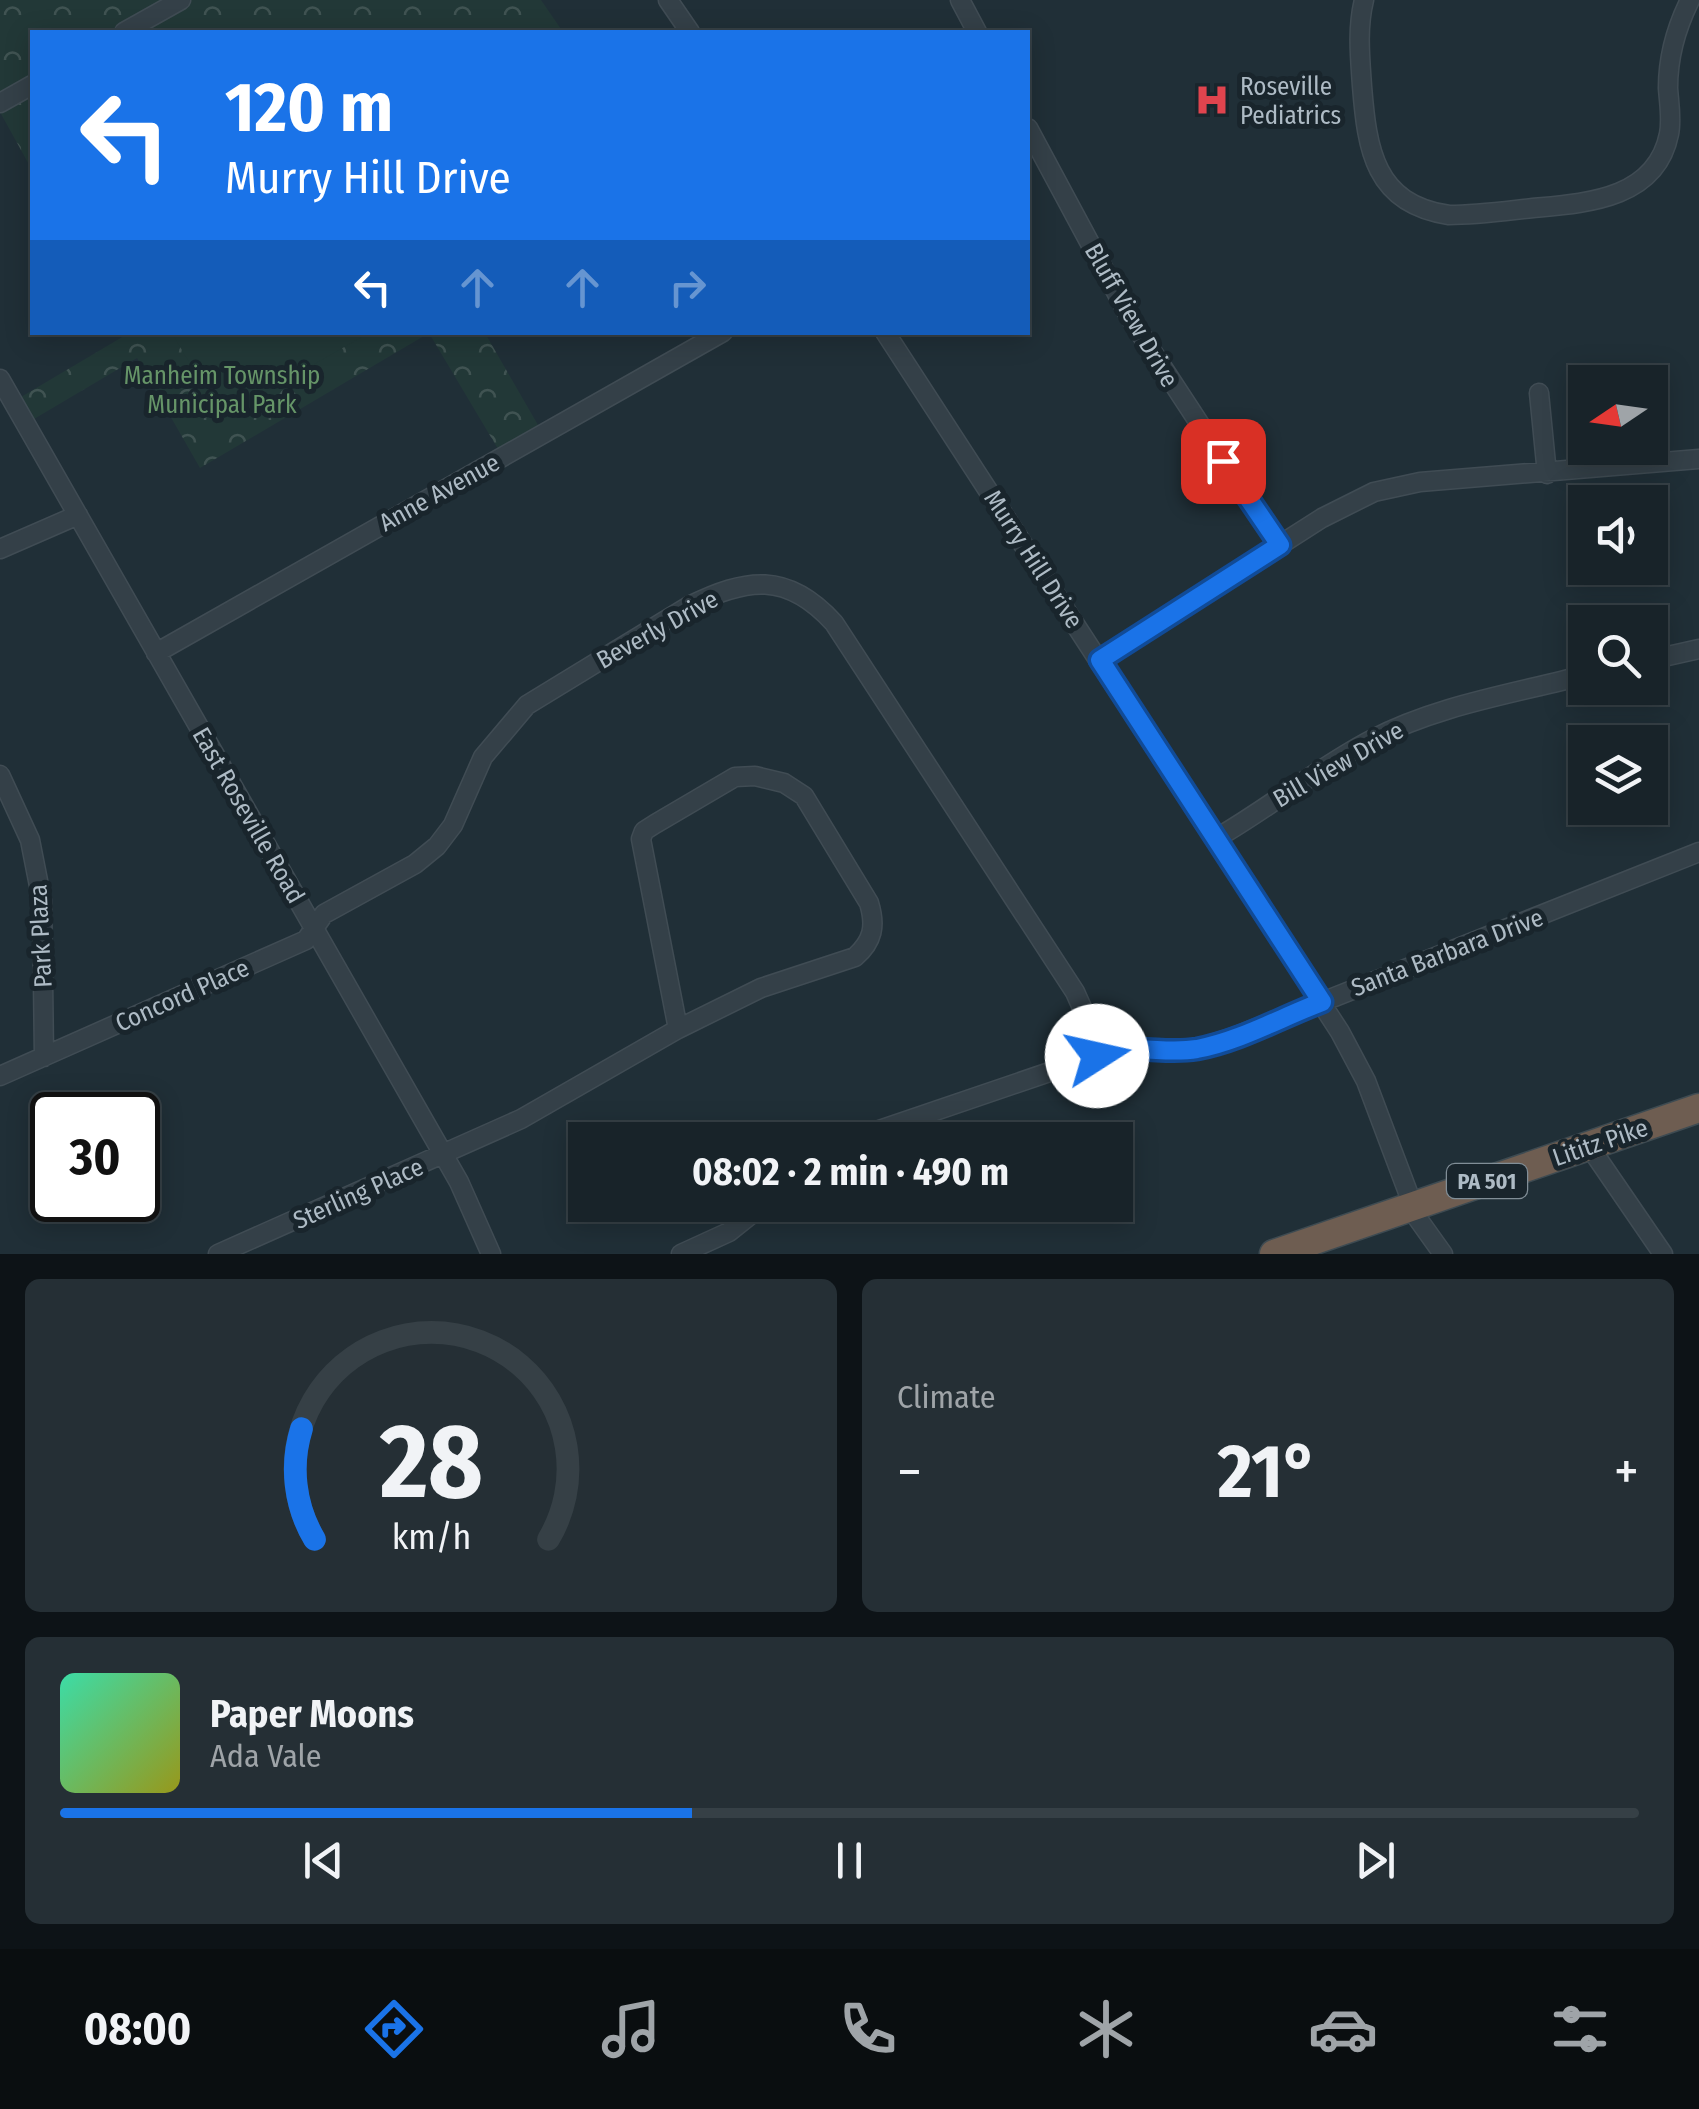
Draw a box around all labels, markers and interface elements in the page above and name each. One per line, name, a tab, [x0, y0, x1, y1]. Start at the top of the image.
text: 120 m	[225, 66, 393, 150]
icon: left	[60, 70, 190, 200]
place label: Roseville Pediatrics	[1240, 72, 1341, 131]
hospital icon: Roseville Pediatrics	[1193, 81, 1231, 119]
text: Murry Hill Drive	[225, 151, 511, 205]
street label: Bluff View Drive	[1078, 238, 1184, 393]
icon: left	[345, 260, 400, 315]
icon: ahead	[450, 260, 505, 315]
icon: ahead	[555, 260, 610, 315]
icon: right	[660, 260, 715, 315]
park label: Manheim Township Municipal Park	[124, 361, 320, 420]
north arrow	[1568, 365, 1668, 465]
map controls	[1568, 365, 1668, 825]
pin	[1181, 419, 1266, 504]
icon: arrive	[1196, 434, 1251, 489]
street label: Anne Avenue	[374, 448, 505, 538]
street label: Murry Hill Drive	[977, 485, 1089, 634]
button: sound	[1568, 485, 1668, 585]
street label: Beverly Drive	[591, 584, 723, 676]
button: search	[1568, 605, 1668, 705]
street label: Bill View Drive	[1268, 715, 1409, 814]
street label: East Roseville Road	[186, 722, 311, 909]
button: layers	[1568, 725, 1668, 825]
street label: Park Plaza	[23, 883, 59, 988]
street label: Santa Barbara Drive	[1347, 903, 1547, 1003]
street label: Concord Place	[111, 953, 254, 1039]
position arrow	[1045, 1004, 1149, 1108]
speed limit sign: 30	[30, 1092, 160, 1222]
street label: Lititz Pike	[1549, 1113, 1652, 1173]
text: 08:02 · 2 min · 490 m	[692, 1149, 1009, 1195]
street label: Sterling Place	[289, 1152, 428, 1236]
road number: PA 501	[1447, 1164, 1527, 1198]
text: Climate	[897, 1378, 996, 1416]
text: 28	[378, 1400, 483, 1525]
text: 21°	[1218, 1427, 1318, 1517]
text: −	[897, 1439, 922, 1505]
text: +	[1614, 1439, 1639, 1505]
text: km/h	[391, 1516, 471, 1558]
text: Paper Moons	[210, 1691, 414, 1737]
text: Ada Vale	[210, 1737, 322, 1775]
icon: previous	[296, 1833, 351, 1888]
icon: pause	[822, 1833, 877, 1888]
icon: next	[1348, 1833, 1403, 1888]
icon: directions	[359, 1994, 429, 2064]
icon: music	[596, 1994, 666, 2064]
icon: phone	[833, 1994, 903, 2064]
icon: climate	[1071, 1994, 1141, 2064]
icon: car	[1308, 1994, 1378, 2064]
icon: filters	[1545, 1994, 1615, 2064]
text: 08:00	[84, 2002, 191, 2056]

